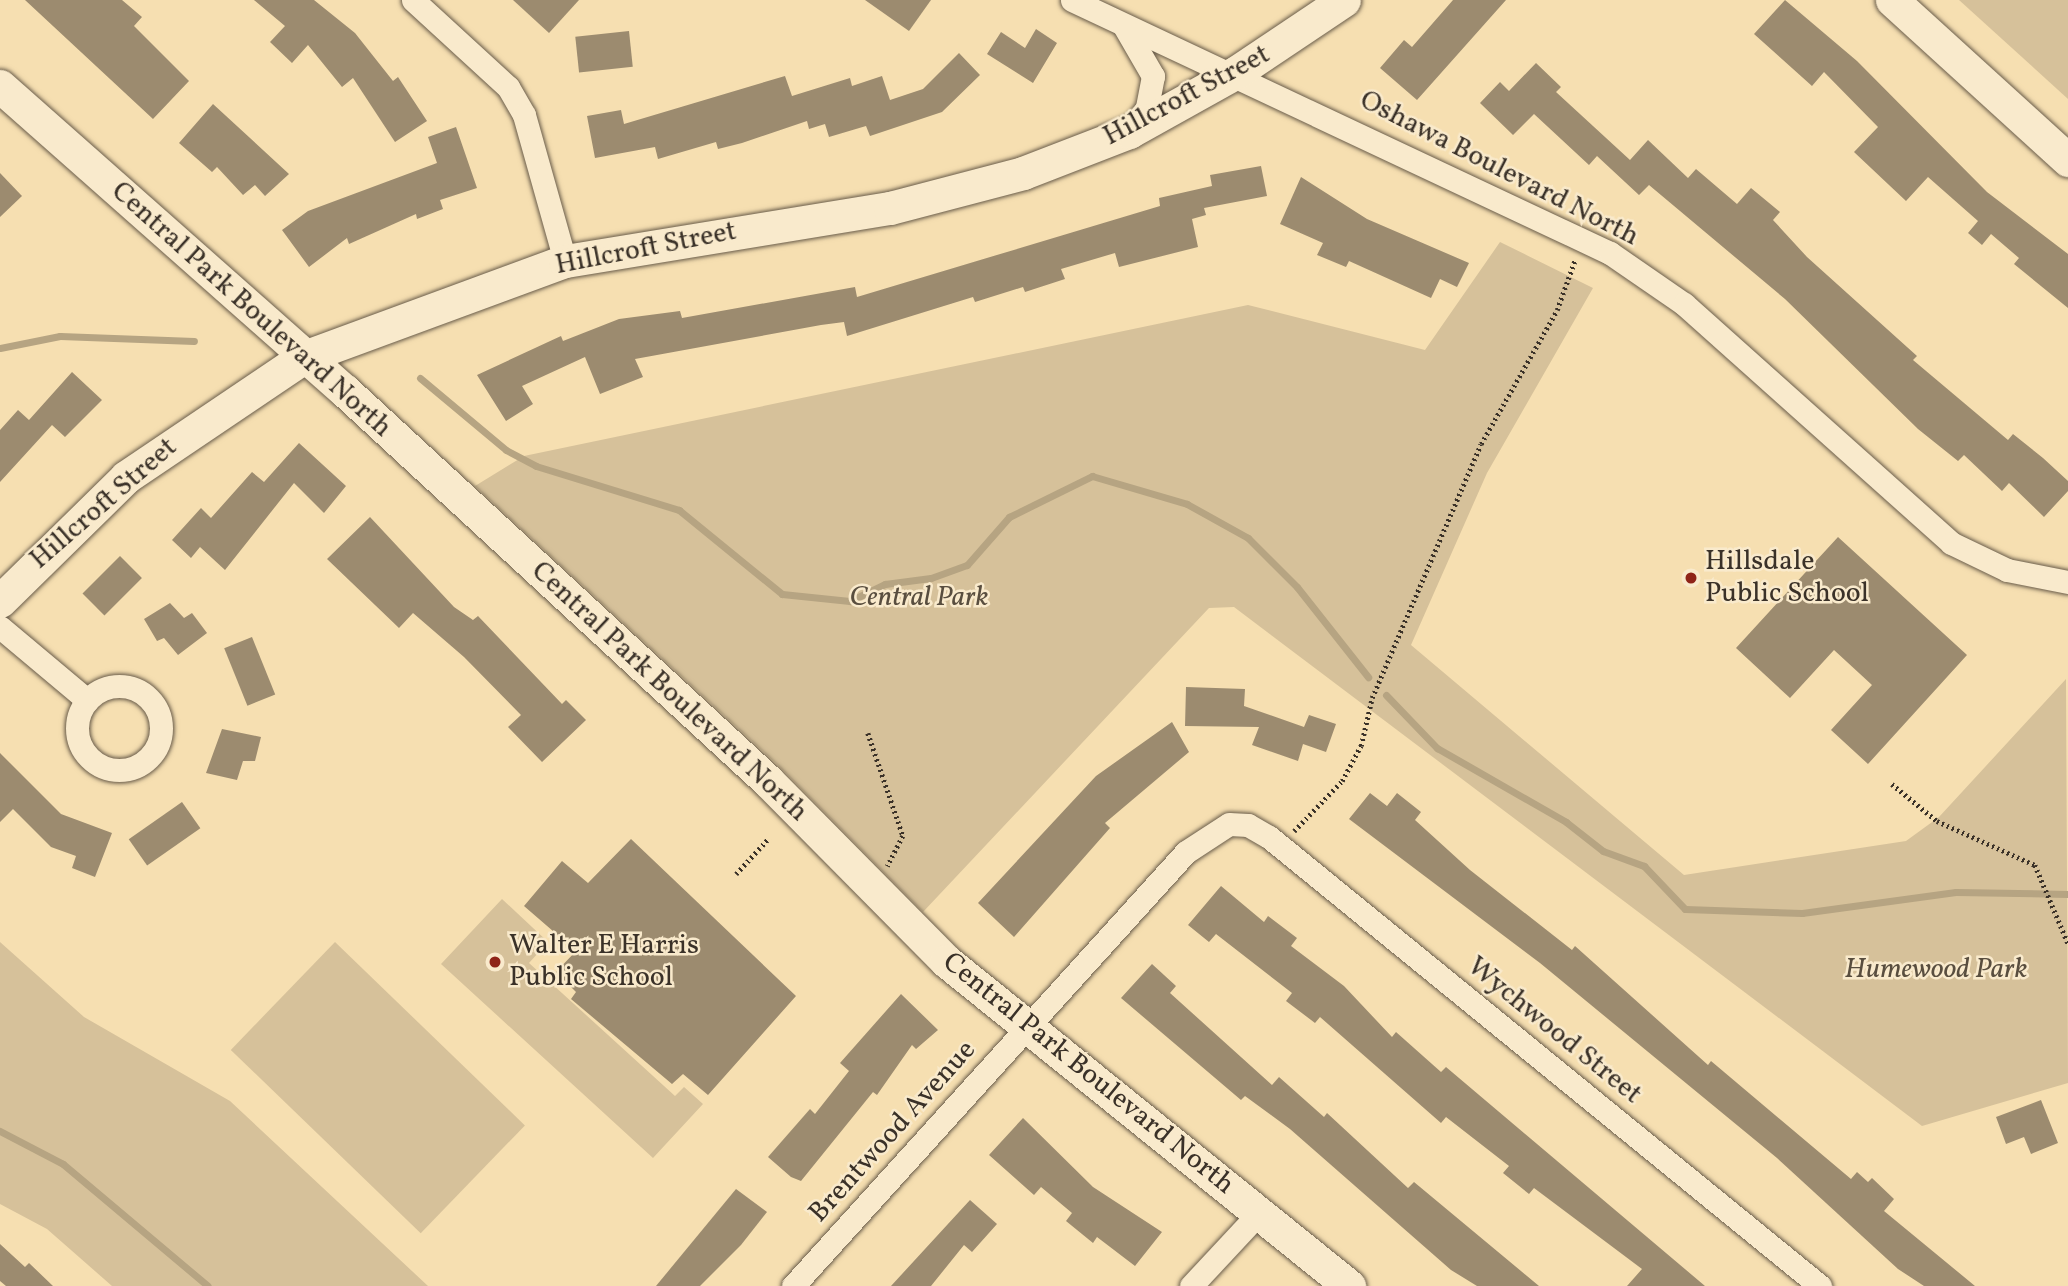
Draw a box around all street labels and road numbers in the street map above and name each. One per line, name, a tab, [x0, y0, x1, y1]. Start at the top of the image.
street label: Hillcroft Street	[1098, 38, 1276, 154]
street label: Oshawa Boulevard North	[1354, 84, 1644, 254]
street label: Central Park Boulevard North	[104, 175, 398, 445]
street label: Hillcroft Street	[553, 215, 739, 283]
street label: Hillcroft Street	[24, 431, 184, 577]
street label: Central Park Boulevard North	[524, 555, 814, 829]
street label: Central Park Boulevard North	[935, 946, 1241, 1202]
street label: Wychwood Street	[1460, 950, 1648, 1112]
street label: Brentwood Avenue	[803, 1034, 983, 1230]

